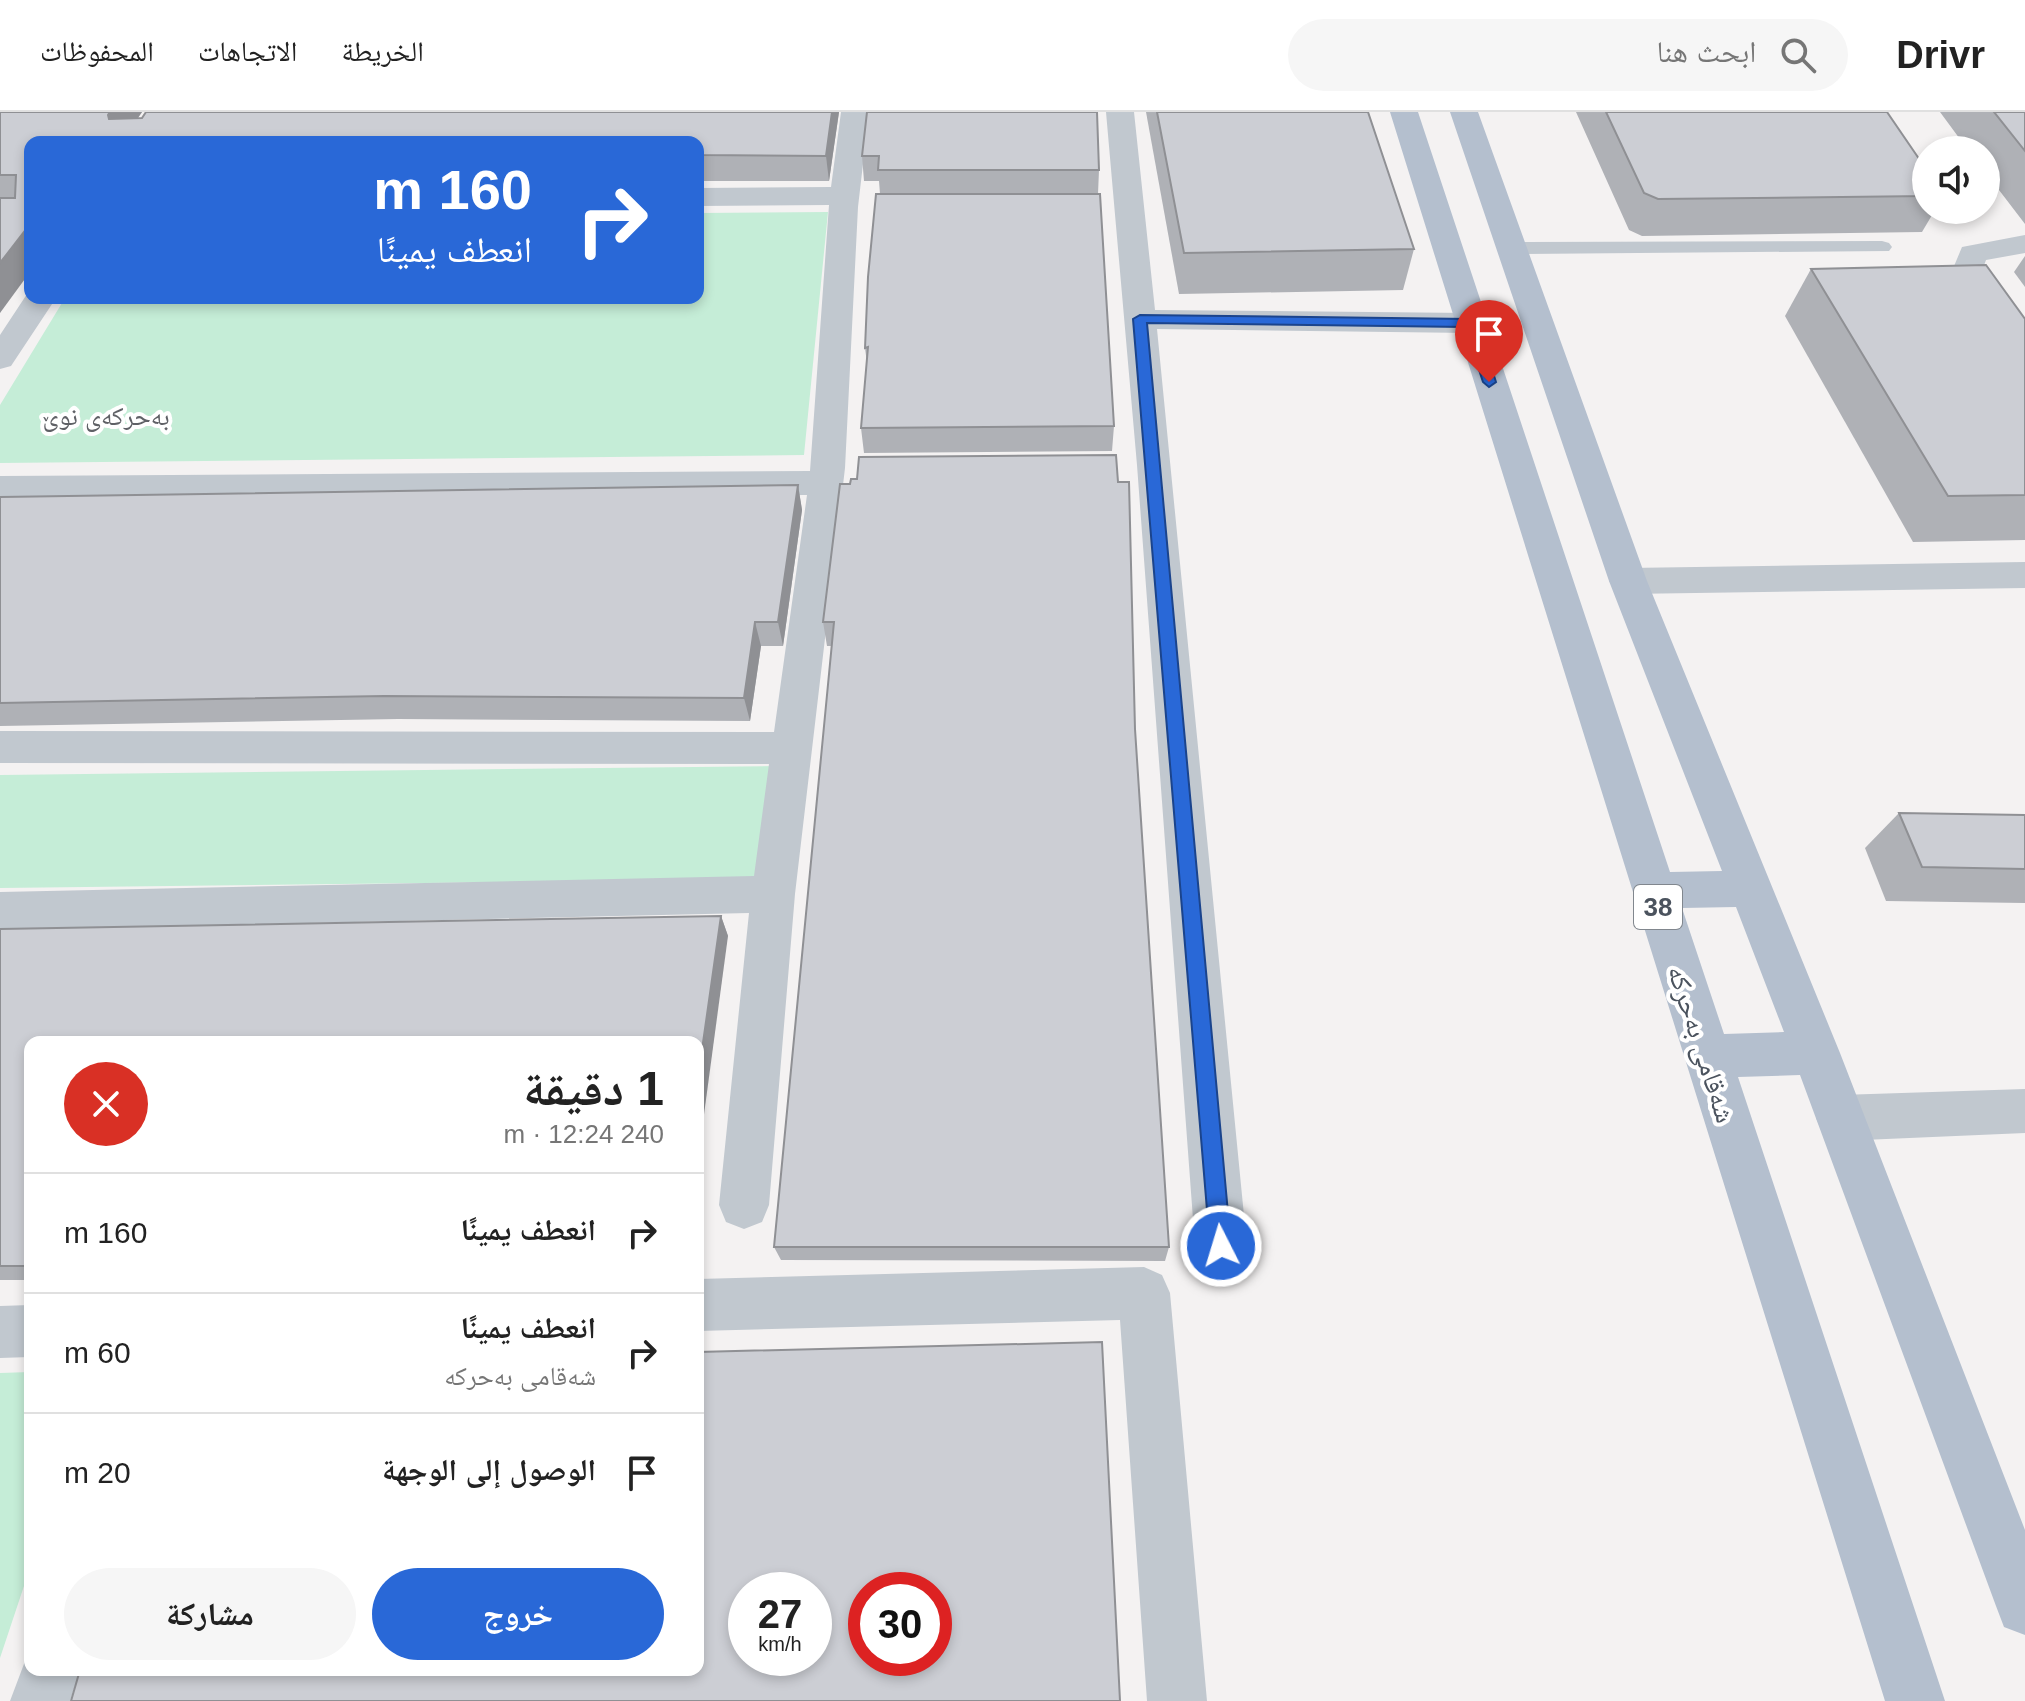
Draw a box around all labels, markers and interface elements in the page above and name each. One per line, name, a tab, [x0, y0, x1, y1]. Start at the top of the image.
search box	[1288, 19, 1848, 91]
icon: search	[1776, 33, 1820, 77]
text: Drivr	[1896, 34, 1985, 76]
text: ابحث هنا	[1656, 35, 1756, 68]
text: المحفوظات	[40, 36, 154, 67]
text: الاتجاهات	[198, 36, 297, 67]
text: الخريطة	[341, 36, 424, 67]
map controls	[1912, 136, 2000, 224]
button: sound	[1912, 136, 2000, 224]
text: 160 m	[373, 158, 532, 221]
icon: right	[560, 168, 664, 272]
text: انعطف يمينًا	[377, 229, 532, 270]
pin	[1455, 300, 1523, 382]
icon: arrive	[1467, 312, 1511, 356]
district label: بەحرکەی نوێ	[42, 401, 170, 432]
road number: 38	[1634, 885, 1682, 929]
street label: شەقامی بەحرکە	[1660, 962, 1742, 1127]
button: close	[64, 1062, 148, 1146]
text: 1 دقيقة	[523, 1062, 664, 1115]
text: 240 m · 12:24	[504, 1119, 664, 1149]
position arrow	[1179, 1204, 1263, 1288]
icon: right	[620, 1211, 664, 1255]
text: انعطف يمينًا	[460, 1213, 596, 1246]
text: 160 m	[64, 1216, 147, 1249]
text: انعطف يمينًا	[460, 1311, 596, 1344]
icon: right	[620, 1331, 664, 1375]
text: 60 m	[64, 1336, 131, 1369]
text: شەقامی بەحرکە	[444, 1361, 596, 1391]
icon: arrive	[620, 1451, 664, 1495]
text: الوصول إلى الوجهة	[382, 1453, 596, 1486]
text: 20 m	[64, 1456, 131, 1489]
button: مشاركة	[64, 1568, 356, 1660]
button: خروج	[372, 1568, 664, 1660]
speed limit sign: 30	[848, 1572, 952, 1676]
text: 27	[758, 1592, 802, 1636]
text: km/h	[758, 1633, 802, 1655]

